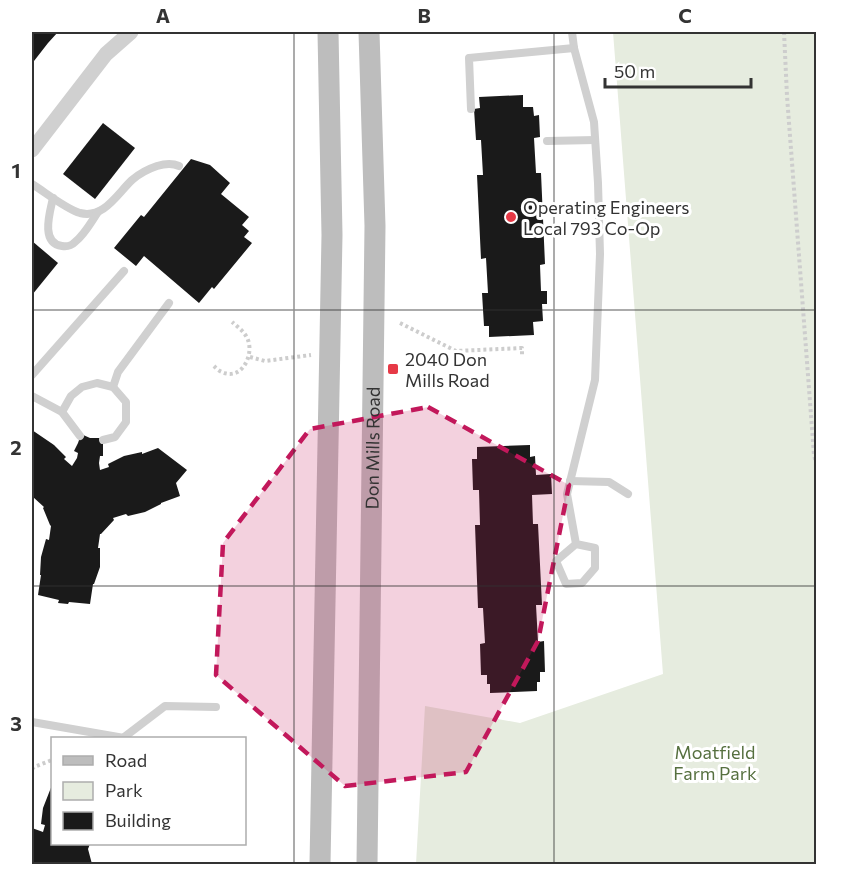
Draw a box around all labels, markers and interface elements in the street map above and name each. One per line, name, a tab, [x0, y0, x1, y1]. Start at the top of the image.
text: A	[156, 3, 170, 27]
text: B	[417, 3, 431, 27]
text: C	[678, 3, 692, 27]
scale bar	[605, 51, 750, 89]
text: 50 m	[614, 60, 655, 82]
text: 1	[11, 158, 21, 182]
place label: Operating Engineers Local 793 Co-Op	[523, 196, 690, 239]
marker: Operating Engineers Local 793 Co-Op	[504, 210, 518, 224]
place label: 2040 Don Mills Road	[405, 348, 490, 391]
marker: 2040 Don Mills Road	[386, 362, 400, 376]
street label: Don Mills Road	[360, 387, 384, 509]
text: 2	[10, 435, 22, 459]
text: 3	[10, 711, 22, 735]
legend	[51, 737, 246, 845]
park label: Moatfield Farm Park	[673, 741, 757, 784]
text: Road	[105, 749, 147, 771]
text: Park	[105, 779, 143, 801]
text: Building	[105, 809, 171, 831]

